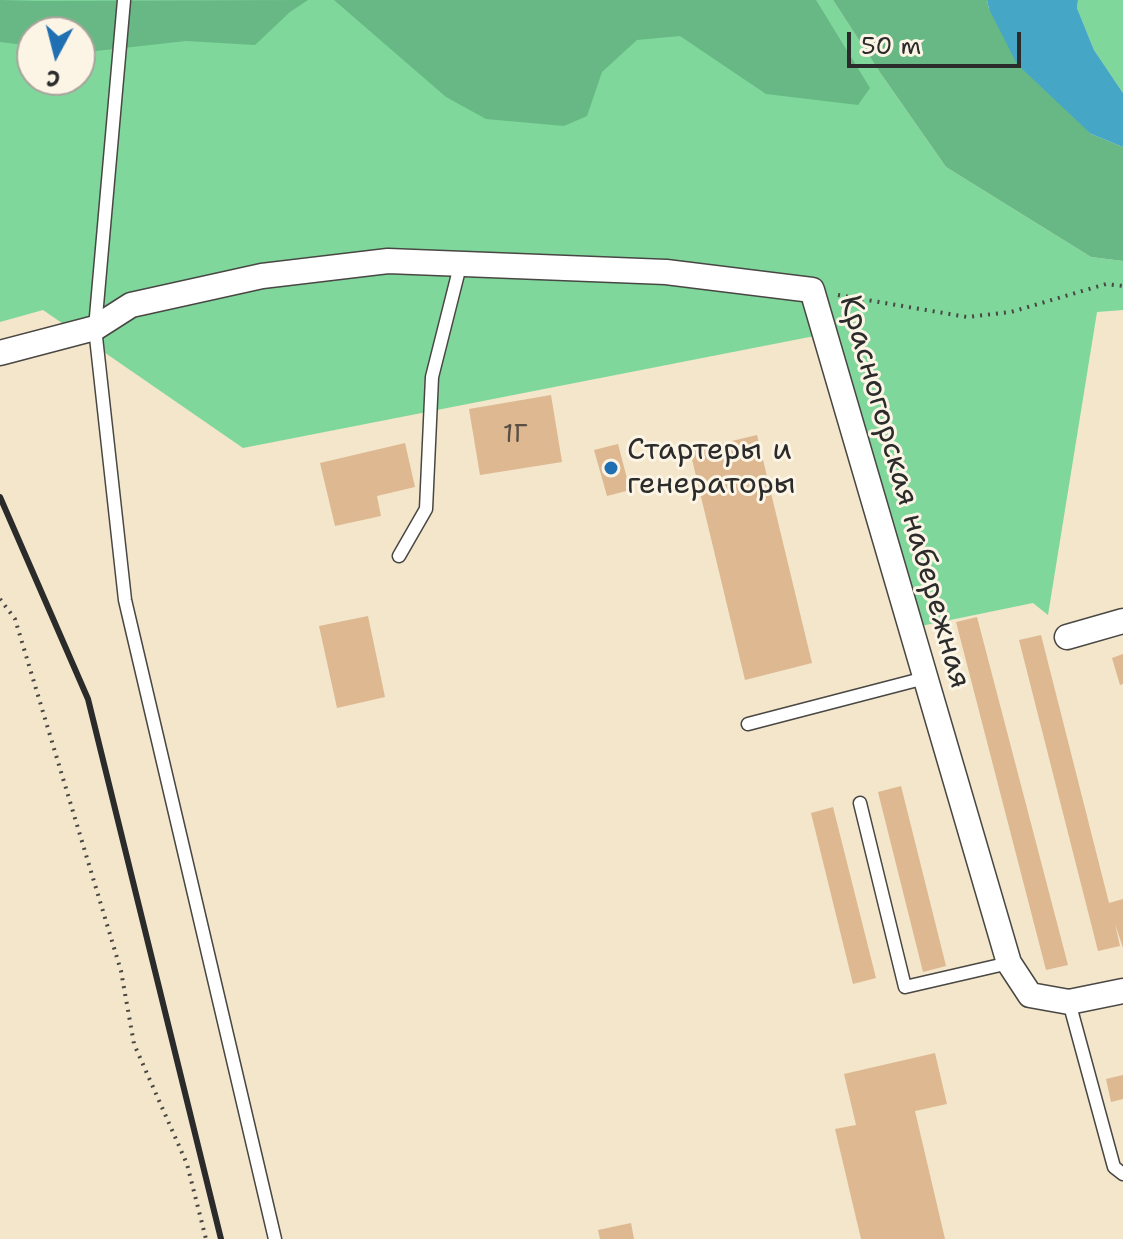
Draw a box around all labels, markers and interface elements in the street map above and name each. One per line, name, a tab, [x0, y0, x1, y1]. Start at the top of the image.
north arrow	[16, 16, 96, 96]
scale bar	[851, 16, 1025, 66]
text: 50 m	[861, 30, 921, 62]
text: С	[45, 63, 62, 94]
street label: Краcногорская набережная	[831, 291, 977, 693]
house number: 1Г	[503, 419, 527, 451]
place label: Стартеры и генераторы	[627, 433, 796, 504]
marker: Стартеры и генераторы	[602, 459, 620, 477]

